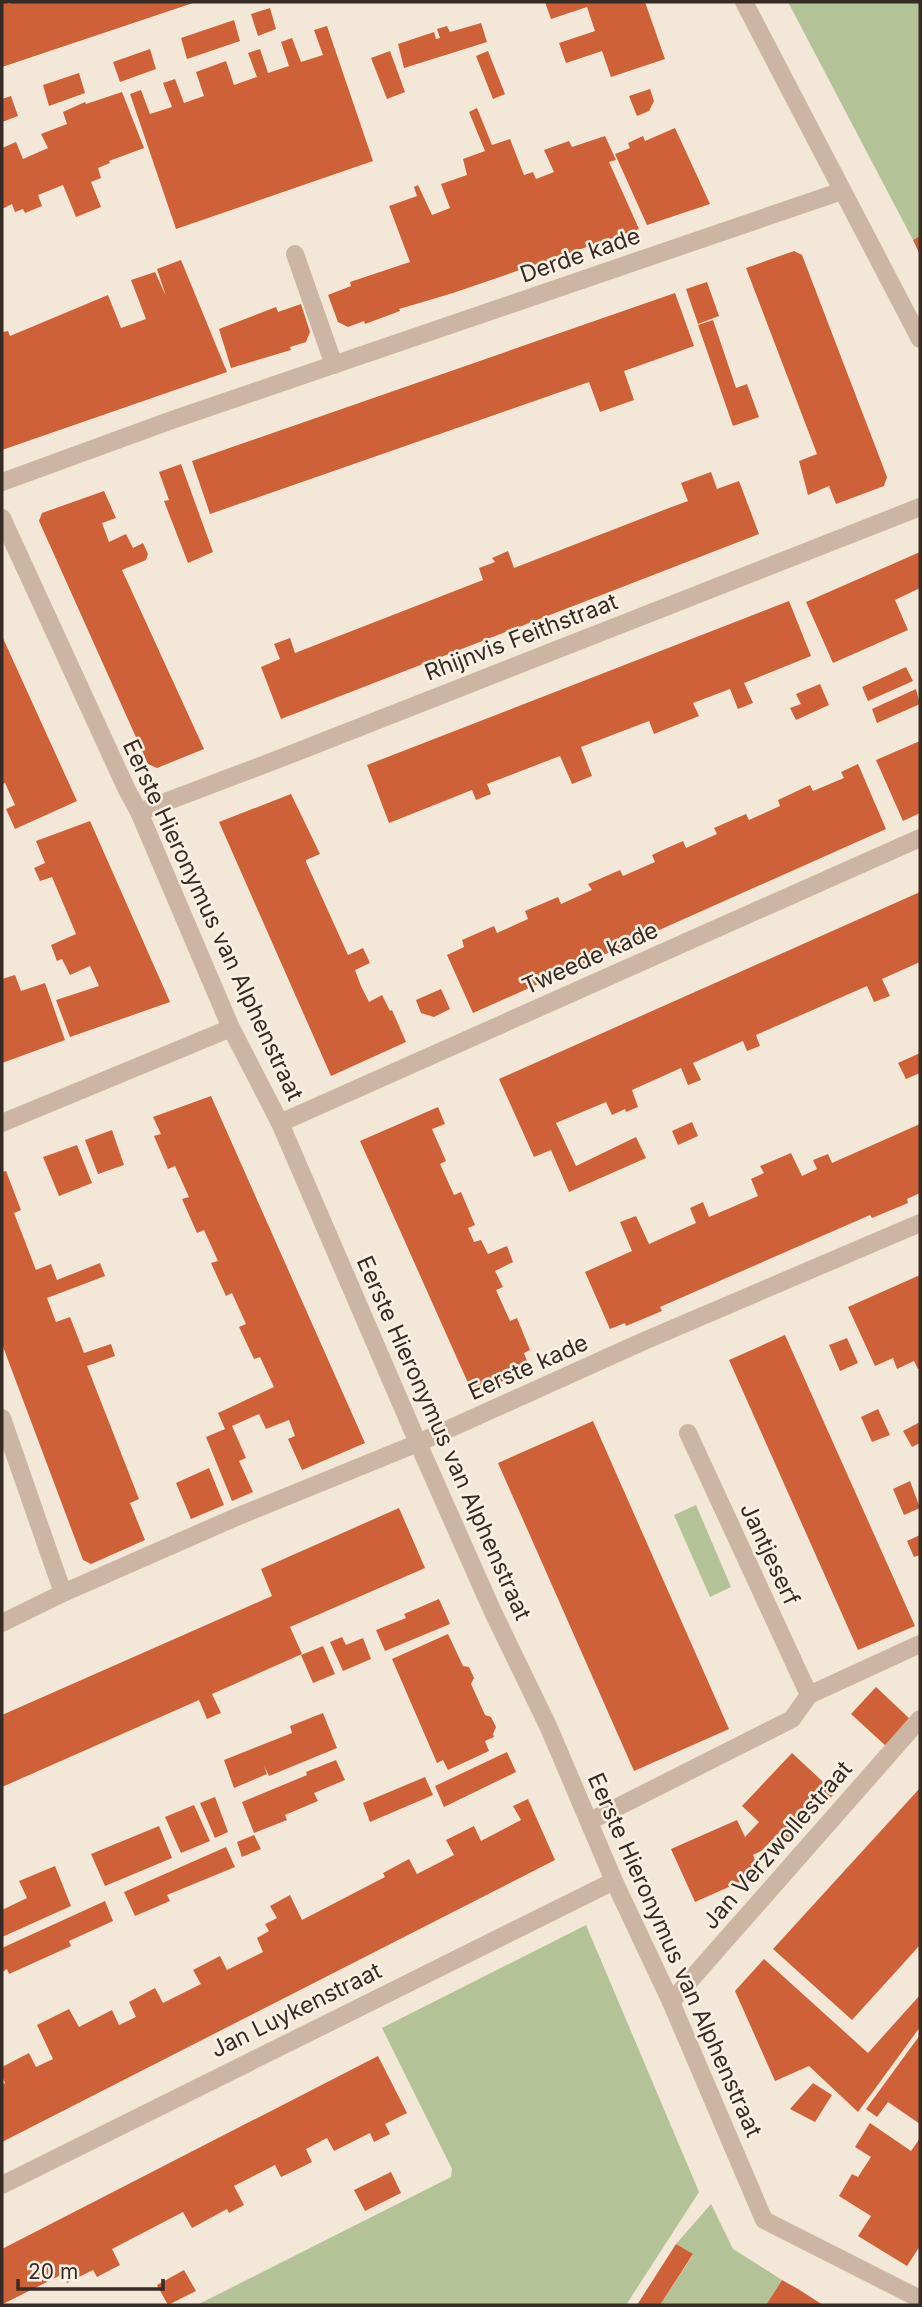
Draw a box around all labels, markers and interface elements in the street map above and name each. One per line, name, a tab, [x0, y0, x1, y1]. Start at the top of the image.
street label: Derde kade	[516, 221, 644, 289]
street label: Rhijnvis Feithstraat	[421, 587, 622, 687]
street label: Eerste Hieronymus van Alphenstraat	[117, 735, 309, 1106]
street label: Tweede kade	[518, 916, 662, 1000]
street label: Eerste Hieronymus van Alphenstraat	[351, 1252, 537, 1625]
street label: Eerste kade	[464, 1328, 592, 1406]
street label: Jantjeserf	[734, 1498, 806, 1610]
street label: Jan Verzwollestraat	[696, 1755, 858, 1935]
street label: Eerste Hieronymus van Alphenstraat	[582, 1769, 768, 2142]
street label: Jan Luykenstraat	[206, 1956, 386, 2063]
scale bar	[18, 2248, 163, 2292]
text: 20 m	[28, 2259, 78, 2284]

